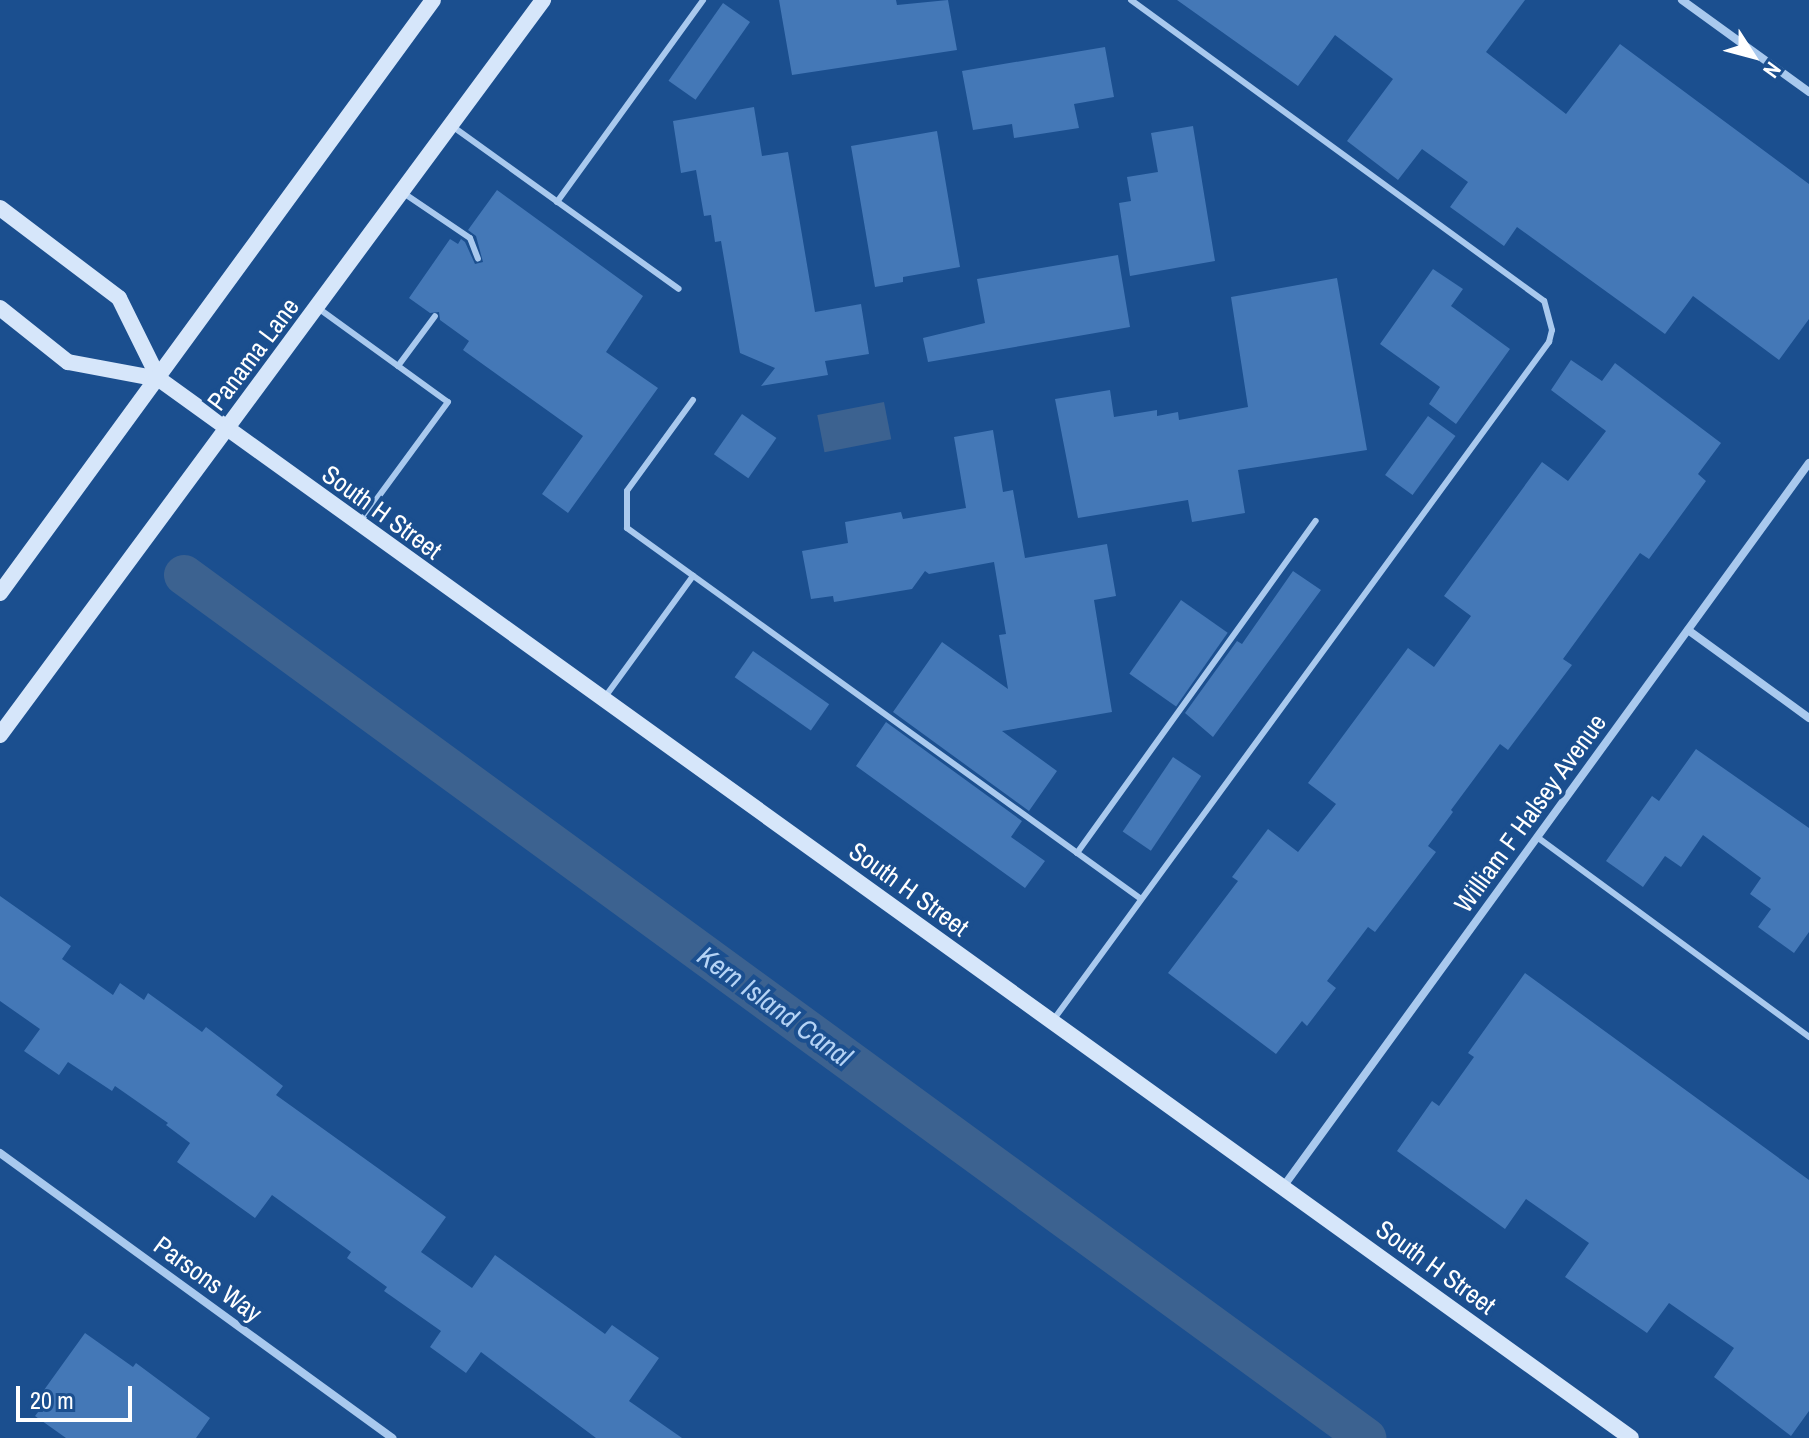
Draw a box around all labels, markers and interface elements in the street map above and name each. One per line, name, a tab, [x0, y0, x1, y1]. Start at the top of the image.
north arrow	[1713, 16, 1793, 96]
text: N	[1756, 56, 1788, 84]
street label: Panama Lane	[201, 292, 305, 416]
street label: South H Street	[316, 458, 448, 566]
street label: William F Halsey Avenue	[1447, 707, 1613, 919]
street label: South H Street	[843, 835, 975, 943]
water label: Kern Island Canal	[691, 939, 859, 1073]
street label: South H Street	[1370, 1213, 1502, 1321]
street label: Parsons Way	[148, 1229, 268, 1329]
scale bar	[20, 1370, 136, 1420]
text: 20 m	[30, 1384, 74, 1416]

